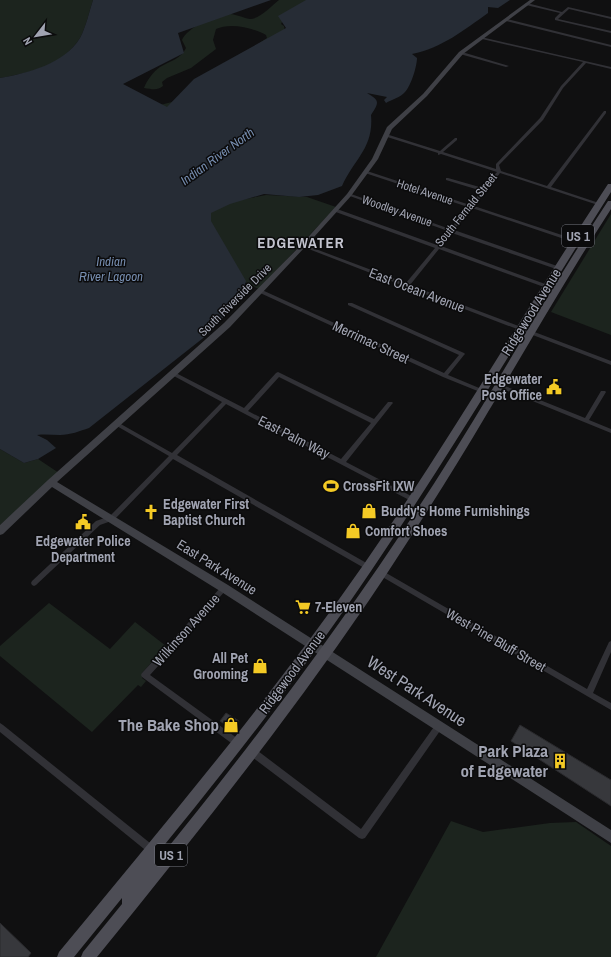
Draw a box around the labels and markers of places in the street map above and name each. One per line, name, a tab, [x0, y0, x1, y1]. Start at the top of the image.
place label: Edgewater Post Office	[481, 370, 543, 404]
public building icon: Edgewater Post Office	[545, 378, 563, 396]
sports icon: CrossFit IXW	[322, 477, 340, 495]
place label: CrossFit IXW	[343, 477, 415, 495]
place label: Edgewater First Baptist Church	[163, 495, 249, 529]
shop icon: Buddy's Home Furnishings	[360, 502, 378, 520]
place label: Buddy's Home Furnishings	[381, 502, 530, 520]
church icon: Edgewater First Baptist Church	[142, 503, 160, 521]
public building icon: Edgewater Police Department	[74, 513, 92, 531]
shop icon: Comfort Shoes	[344, 522, 362, 540]
place label: Comfort Shoes	[365, 522, 447, 540]
place label: Edgewater Police Department	[35, 532, 131, 566]
supermarket icon: 7-Eleven	[294, 598, 312, 616]
place label: 7-Eleven	[315, 598, 362, 616]
place label: All Pet Grooming	[193, 649, 248, 683]
shop icon: All Pet Grooming	[251, 657, 269, 675]
place label: The Bake Shop	[118, 713, 219, 736]
shop icon: The Bake Shop	[222, 716, 240, 734]
place label: Park Plaza of Edgewater	[460, 739, 549, 782]
building icon: Park Plaza of Edgewater	[551, 752, 569, 770]

